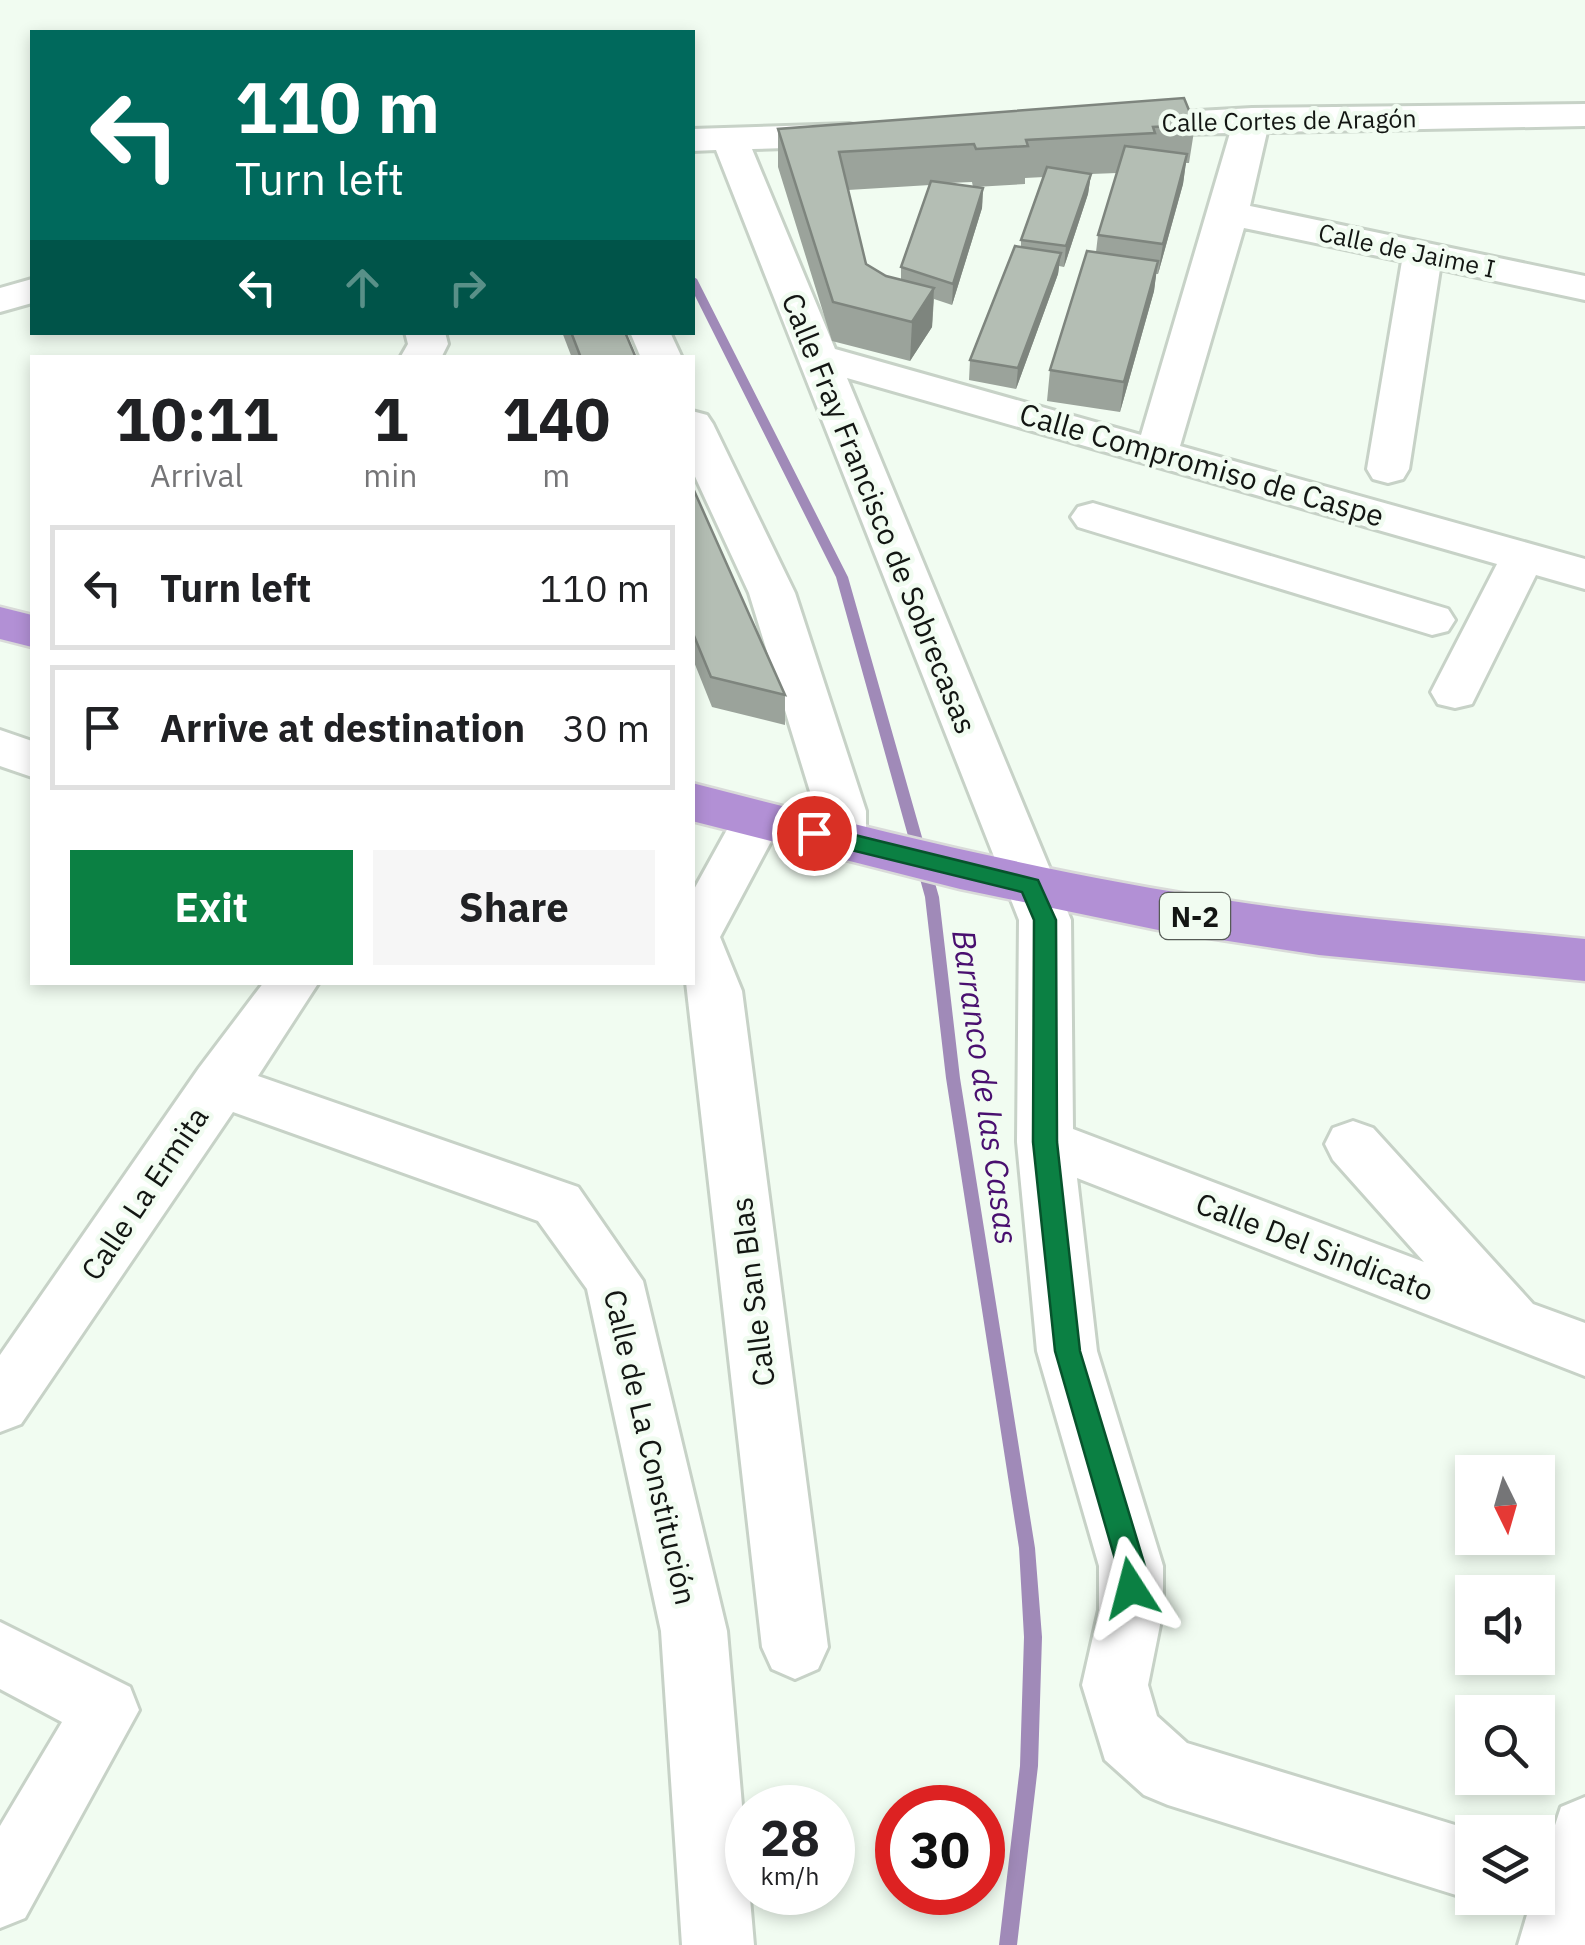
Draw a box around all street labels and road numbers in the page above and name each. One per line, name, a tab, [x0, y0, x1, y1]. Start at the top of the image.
street label: Calle Cortes de Aragón	[1161, 101, 1417, 139]
street label: Calle de Jaime I	[1316, 215, 1498, 285]
street label: Calle Fray Francisco de Sobrecasas	[774, 287, 986, 739]
street label: Calle Compromiso de Caspe	[1015, 393, 1389, 535]
road number: N-2	[1160, 893, 1230, 939]
street label: Calle La Ermita	[72, 1099, 216, 1287]
street label: Calle Del Sindicato	[1191, 1183, 1439, 1309]
street label: Calle San Blas	[721, 1195, 783, 1389]
street label: Calle de La Constitución	[596, 1286, 706, 1608]

